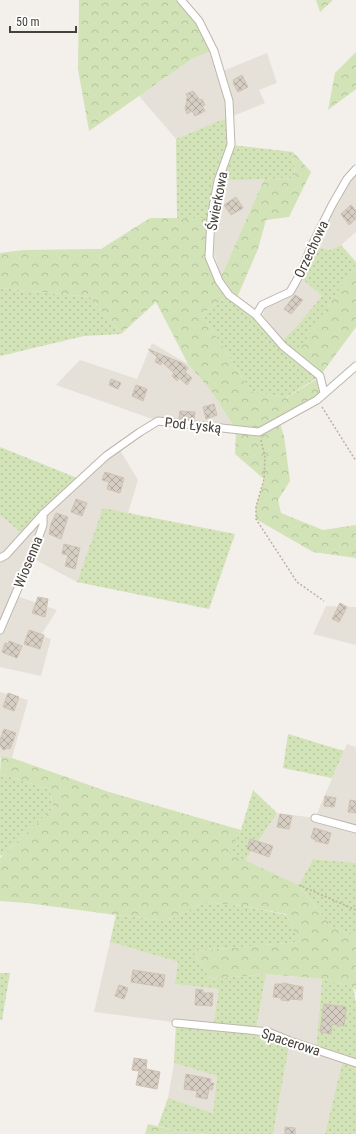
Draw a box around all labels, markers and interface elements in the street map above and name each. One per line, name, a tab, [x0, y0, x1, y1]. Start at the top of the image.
scale bar	[10, 8, 76, 34]
text: 50 m	[16, 15, 40, 29]
street label: Świerkowa	[202, 170, 231, 232]
street label: Orzechowa	[291, 218, 331, 280]
street label: Pod Łyską	[164, 414, 222, 436]
street label: Wiosenna	[10, 534, 46, 590]
street label: Spacerowa	[260, 1025, 322, 1059]

